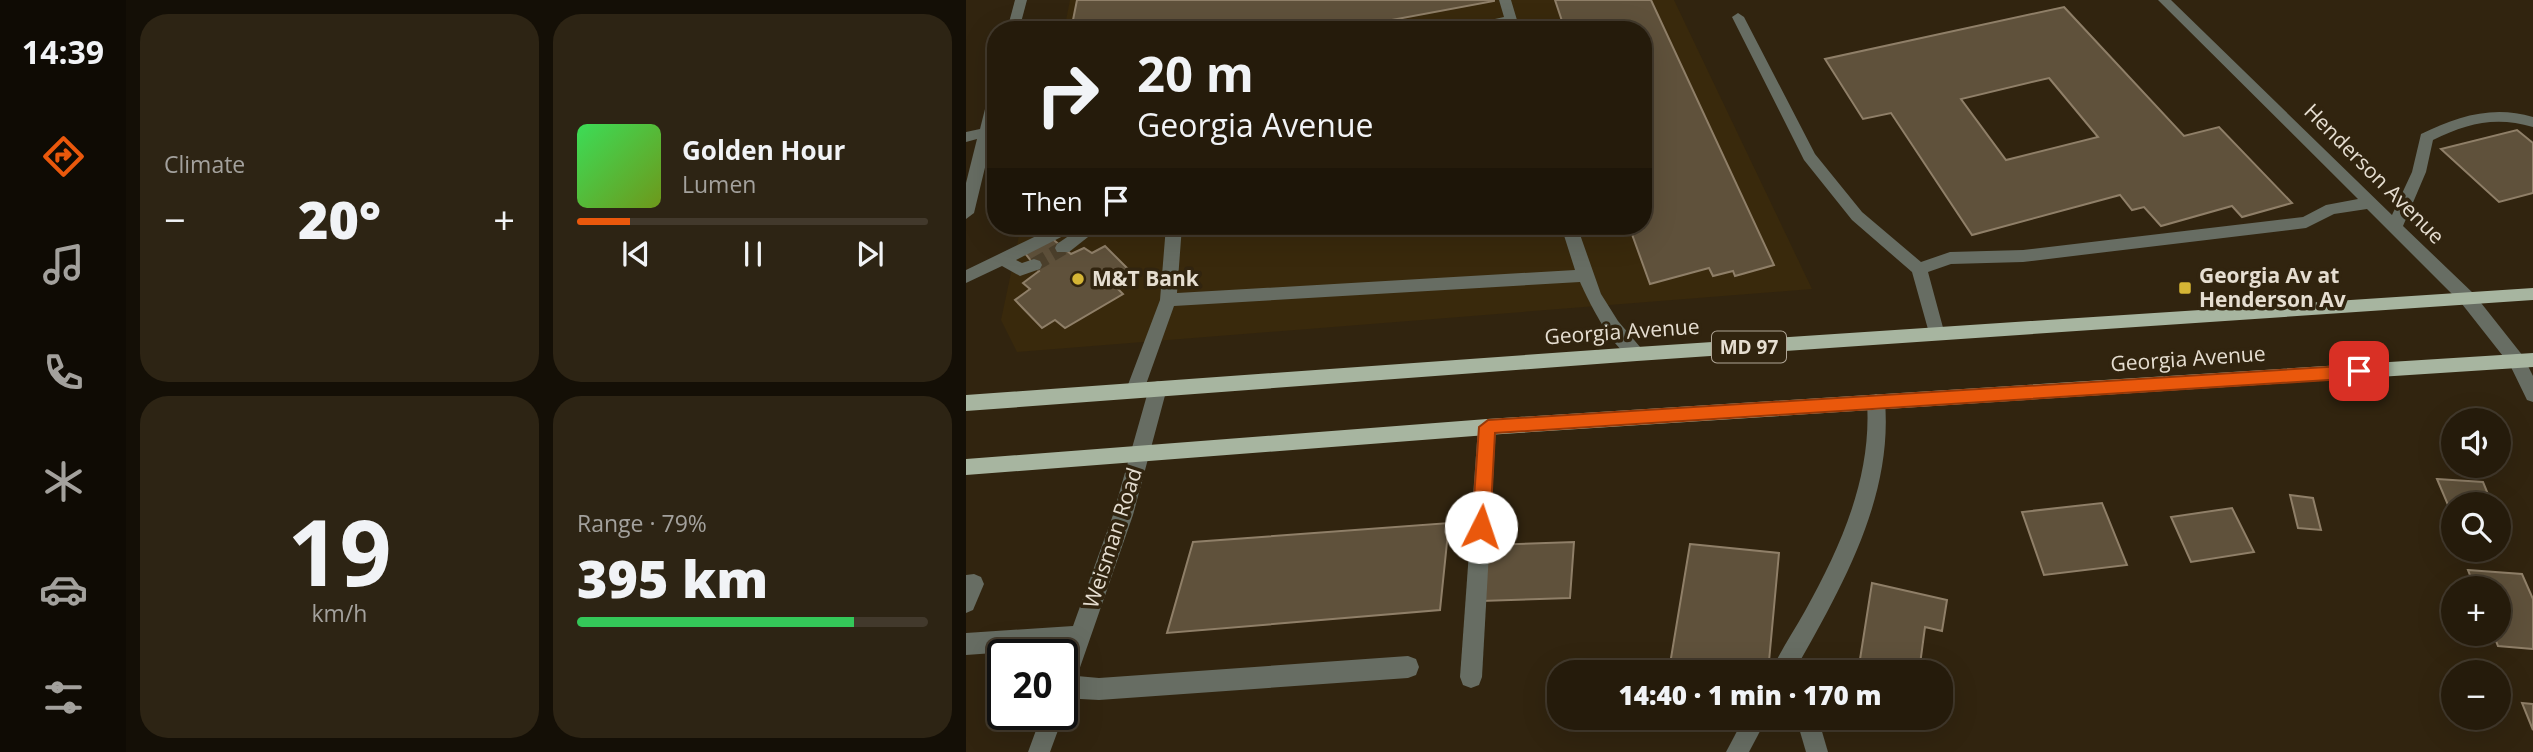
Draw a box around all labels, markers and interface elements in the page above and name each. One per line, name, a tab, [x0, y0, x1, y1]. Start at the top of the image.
text: 14:39	[22, 30, 104, 73]
text: 20 m	[1137, 40, 1254, 106]
icon: right	[1022, 49, 1113, 140]
street label: Henderson Avenue	[2299, 97, 2451, 249]
text: Georgia Avenue	[1137, 103, 1374, 146]
icon: directions	[39, 132, 88, 181]
text: Golden Hour	[682, 132, 845, 168]
text: Climate	[164, 148, 245, 180]
text: Lumen	[682, 168, 756, 200]
icon: arrive	[1097, 182, 1135, 220]
text: 20°	[298, 183, 381, 254]
text: Then	[1022, 183, 1083, 219]
text: −	[164, 193, 186, 245]
text: +	[493, 193, 515, 245]
icon: previous	[617, 235, 655, 273]
icon: pause	[734, 235, 772, 273]
icon: next	[851, 235, 889, 273]
icon: music	[39, 240, 88, 289]
place label: Georgia Av at Henderson Av	[2199, 261, 2346, 313]
place label: M&T Bank	[1092, 264, 1200, 292]
marker: M&T Bank	[1070, 271, 1086, 287]
marker: Georgia Av at Henderson Av	[2177, 280, 2193, 296]
street label: Georgia Avenue	[1544, 312, 1700, 350]
road number: MD 97	[1712, 332, 1786, 362]
street label: Georgia Avenue	[2110, 339, 2266, 377]
pin	[2329, 341, 2389, 401]
icon: phone	[39, 348, 88, 397]
icon: arrive	[2340, 352, 2378, 390]
map controls	[2441, 408, 2511, 730]
button: sound	[2441, 408, 2511, 478]
icon: climate	[39, 457, 88, 506]
street label: Weisman Road	[1076, 464, 1148, 611]
text: 19	[287, 489, 392, 613]
position arrow	[1444, 490, 1518, 564]
button: search	[2441, 492, 2511, 562]
text: Range · 79%	[577, 507, 707, 539]
text: 395 km	[577, 542, 768, 613]
icon: car	[39, 565, 88, 614]
button: +	[2441, 576, 2511, 646]
text: km/h	[312, 597, 367, 629]
speed limit sign: 20	[987, 639, 1078, 730]
button: −	[2441, 660, 2511, 730]
icon: filters	[39, 673, 88, 722]
text: 14:40 · 1 min · 170 m	[1619, 677, 1881, 713]

